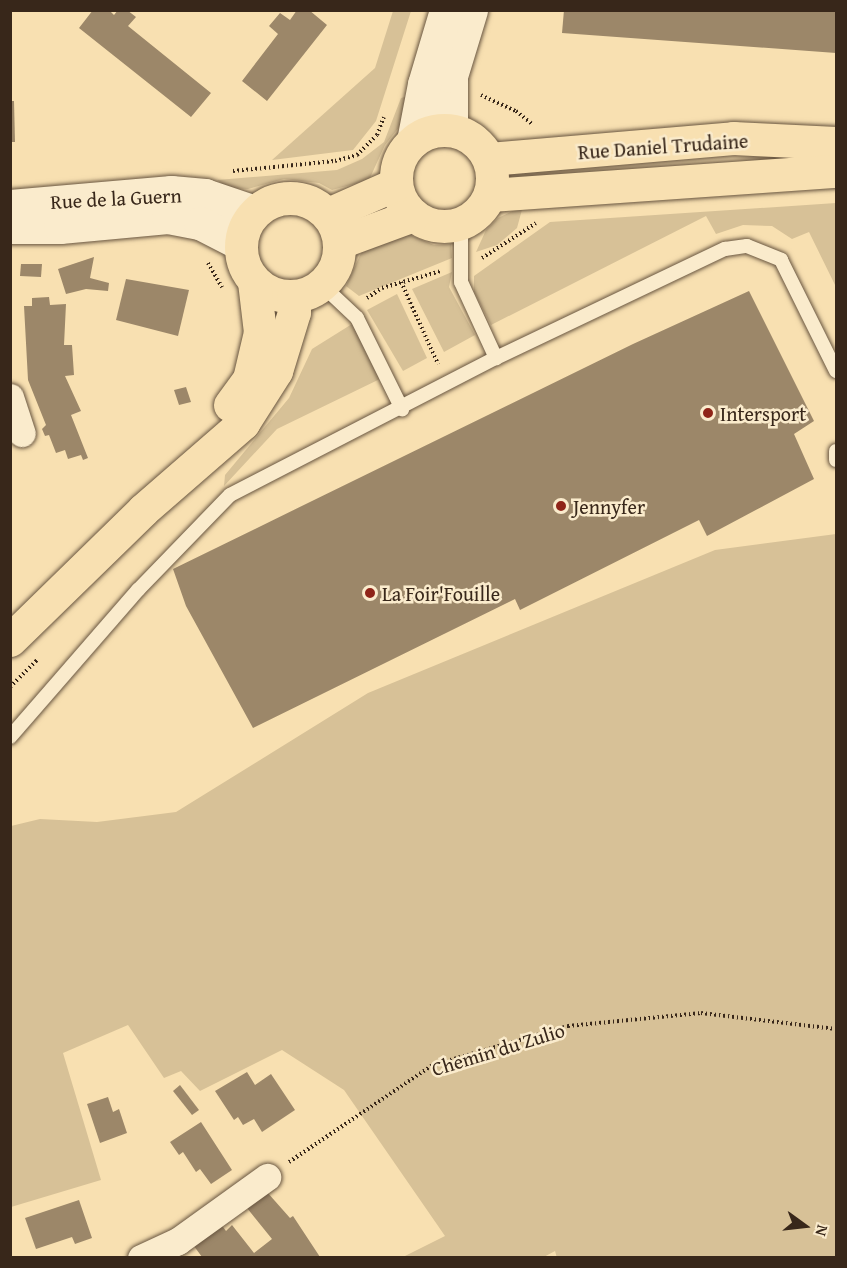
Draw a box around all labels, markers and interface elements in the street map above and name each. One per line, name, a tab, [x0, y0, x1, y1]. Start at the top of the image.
street label: Rue Daniel Trudaine	[577, 128, 749, 164]
street label: Rue de la Guern	[50, 183, 182, 213]
place label: Intersport	[720, 401, 806, 425]
marker: Intersport	[701, 406, 715, 420]
place label: Jennyfer	[573, 494, 645, 518]
marker: Jennyfer	[554, 499, 568, 513]
place label: La Foir'Fouille	[382, 581, 500, 605]
marker: La Foir'Fouille	[363, 586, 377, 600]
street label: Chemin du Zulio	[429, 1017, 567, 1081]
north arrow	[775, 1196, 835, 1256]
text: N	[809, 1222, 835, 1239]

